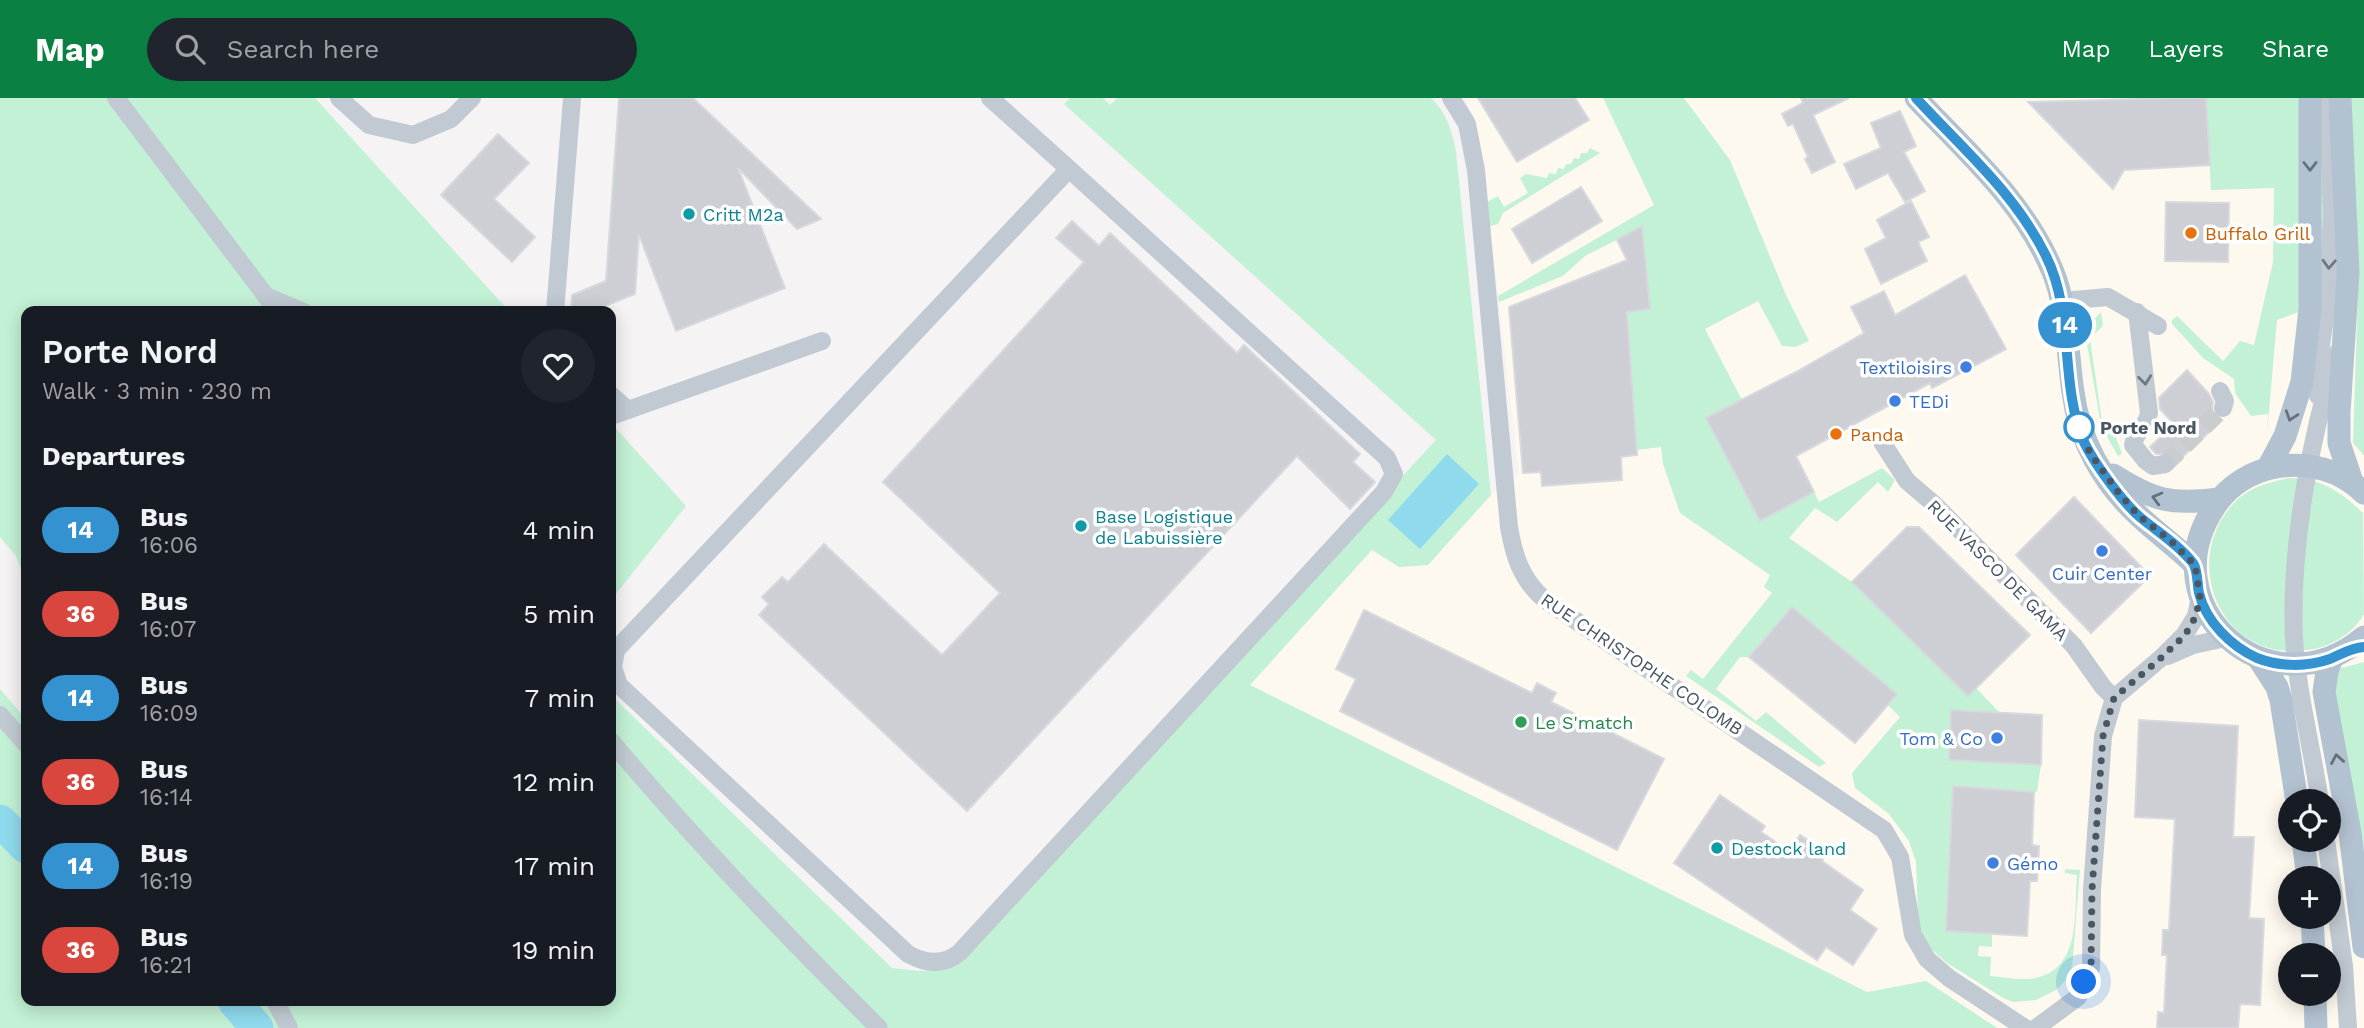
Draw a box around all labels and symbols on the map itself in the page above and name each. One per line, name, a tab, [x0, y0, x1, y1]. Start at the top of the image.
one-way arrow	[2303, 161, 2318, 172]
place label: Critt M2a	[703, 204, 784, 225]
marker: Critt M2a	[681, 206, 697, 222]
place label: Buffalo Grill	[2205, 223, 2311, 244]
marker: Buffalo Grill	[2183, 225, 2199, 241]
one-way arrow	[2322, 259, 2337, 270]
line badge: 14	[2034, 302, 2096, 348]
place label: Textiloisirs	[1859, 357, 1952, 378]
marker: Textiloisirs	[1958, 359, 1974, 375]
one-way arrow	[2138, 374, 2153, 386]
place label: TEDi	[1909, 391, 1949, 412]
marker: TEDi	[1887, 393, 1903, 409]
one-way arrow	[2285, 409, 2299, 422]
marker: Porte Nord	[2064, 412, 2094, 442]
place label: Porte Nord	[2100, 417, 2196, 438]
place label: Panda	[1850, 424, 1904, 445]
marker: Panda	[1828, 426, 1844, 442]
one-way arrow	[2151, 492, 2163, 506]
street label: RUE VASCO DE GAMA	[1923, 495, 2073, 645]
place label: Base Logistique de Labuissière	[1095, 506, 1233, 548]
marker: Base Logistique de Labuissière	[1073, 518, 1089, 534]
marker: Cuir Center	[2094, 543, 2110, 559]
place label: Cuir Center	[2052, 563, 2152, 584]
street label: RUE CHRISTOPHE COLOMB	[1537, 589, 1747, 739]
place label: Le S'match	[1535, 712, 1634, 733]
marker: Le S'match	[1513, 714, 1529, 730]
place label: Tom & Co	[1900, 728, 1983, 749]
marker: Tom & Co	[1989, 730, 2005, 746]
one-way arrow	[2330, 753, 2345, 764]
place label: Destock land	[1731, 838, 1846, 859]
marker: Destock land	[1709, 840, 1725, 856]
place label: Gémo	[2007, 853, 2058, 874]
marker: Gémo	[1985, 855, 2001, 871]
your location	[2066, 964, 2101, 999]

